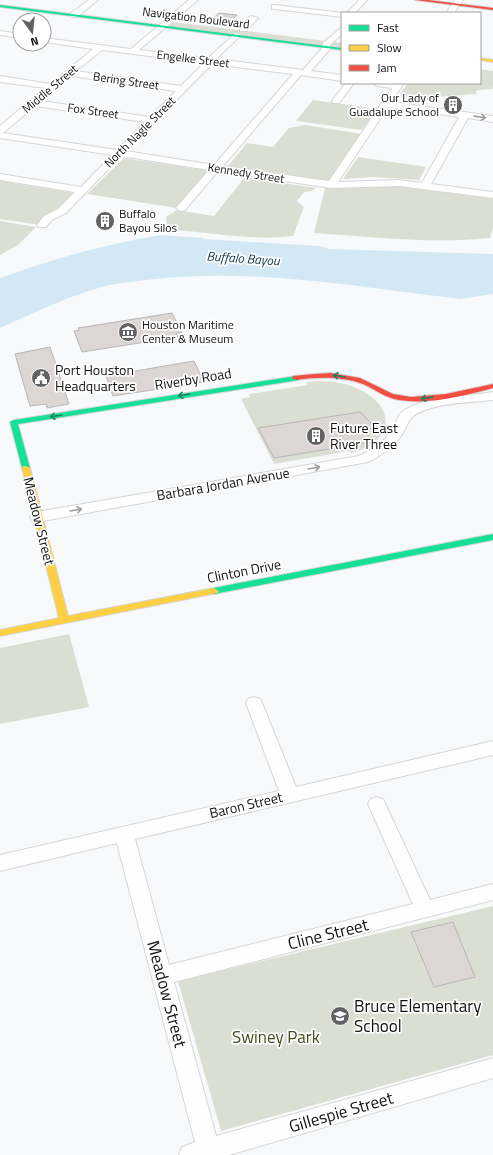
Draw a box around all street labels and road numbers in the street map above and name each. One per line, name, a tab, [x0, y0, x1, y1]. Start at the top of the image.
street label: Navigation Boulevard	[141, 2, 251, 34]
street label: Engelke Street	[156, 45, 231, 72]
street label: Middle Street	[18, 59, 82, 118]
street label: Bering Street	[92, 66, 161, 95]
street label: North Nagle Street	[100, 91, 180, 172]
street label: Fox Street	[66, 98, 121, 124]
street label: Kennedy Street	[206, 157, 287, 188]
street label: Riverby Road	[153, 362, 233, 395]
street label: Barbara Jordan Avenue	[155, 461, 291, 506]
street label: Meadow Street	[18, 475, 61, 567]
street label: Clinton Drive	[205, 553, 283, 588]
street label: Baron Street	[207, 786, 285, 823]
street label: Cline Street	[285, 911, 371, 957]
street label: Meadow Street	[140, 938, 194, 1050]
street label: Gillespie Street	[286, 1085, 396, 1139]

